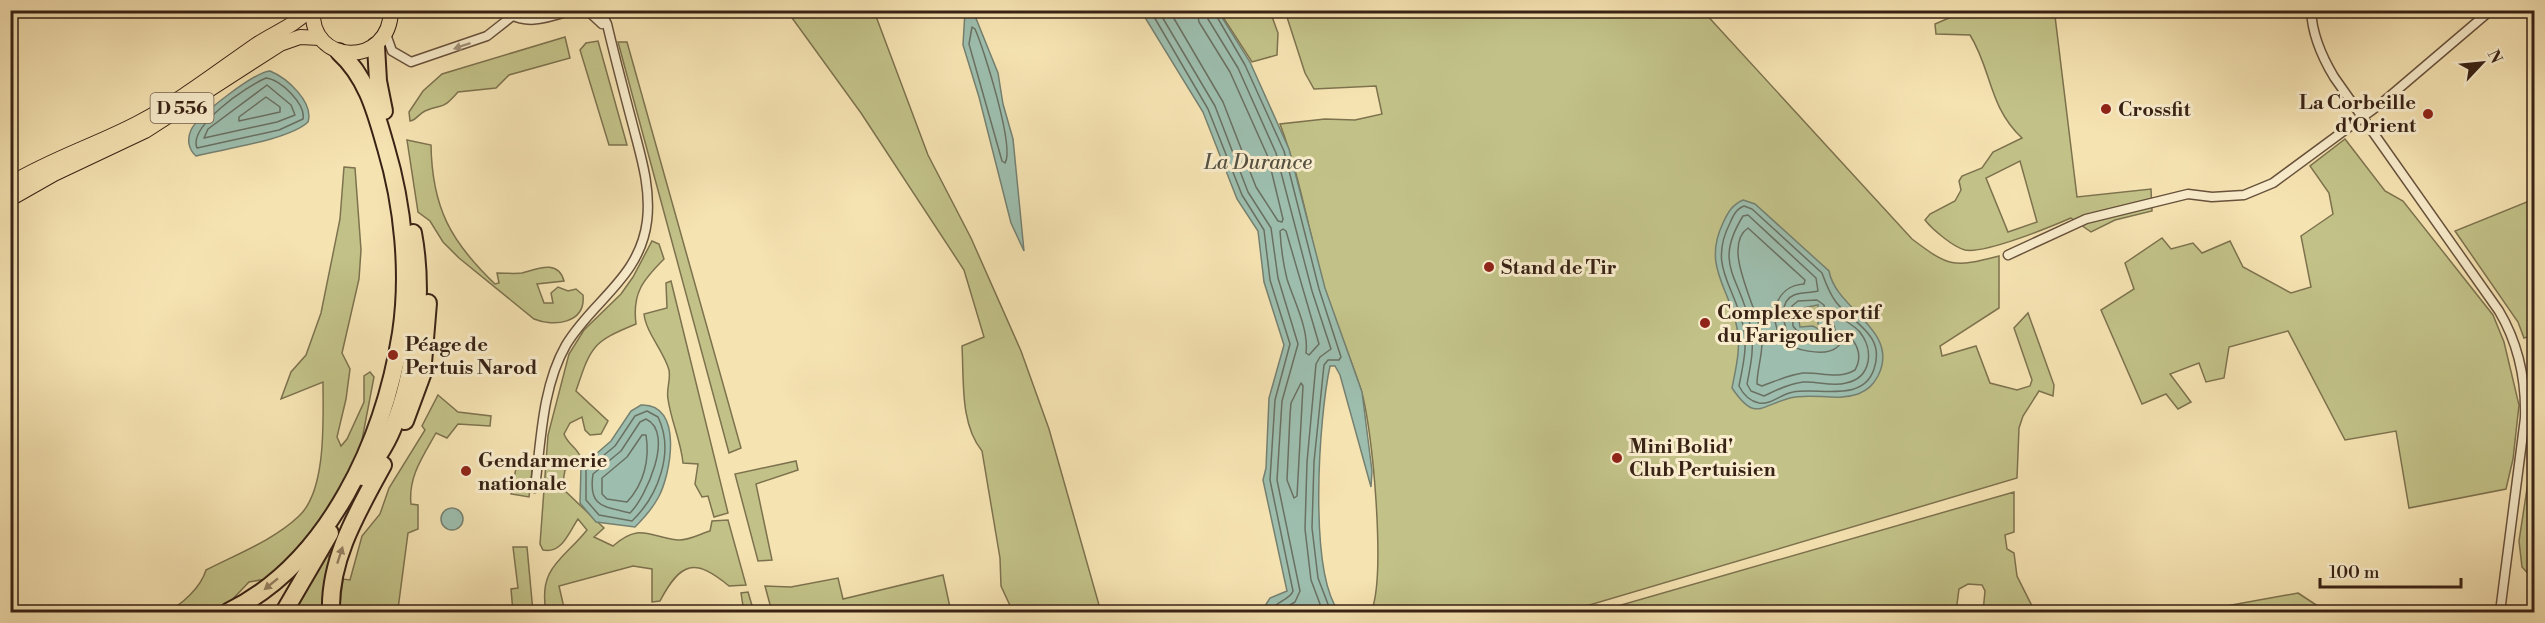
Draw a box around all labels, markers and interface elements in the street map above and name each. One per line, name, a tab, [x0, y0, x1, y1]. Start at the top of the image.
north arrow	[2452, 33, 2512, 93]
one-way arrow	[453, 42, 471, 52]
text: N	[2483, 47, 2506, 67]
place label: La Corbeille d'Orient	[2299, 91, 2417, 139]
road number: D 556	[150, 93, 213, 123]
place label: Crossfit	[2118, 98, 2191, 123]
marker: Crossfit	[2099, 102, 2113, 116]
marker: La Corbeille d'Orient	[2421, 107, 2435, 121]
water label: La Durance	[1203, 150, 1312, 176]
place label: Stand de Tir	[1501, 256, 1617, 281]
marker: Stand de Tir	[1482, 260, 1496, 274]
place label: Complexe sportif du Farigoulier	[1717, 301, 1883, 349]
marker: Complexe sportif du Farigoulier	[1698, 316, 1712, 330]
place label: Péage de Pertuis Narod	[405, 333, 538, 381]
marker: Péage de Pertuis Narod	[386, 348, 400, 362]
place label: Mini Bolid' Club Pertuisien	[1629, 435, 1776, 483]
place label: Gendarmerie nationale	[478, 449, 607, 497]
marker: Mini Bolid' Club Pertuisien	[1610, 451, 1624, 465]
marker: Gendarmerie nationale	[459, 464, 473, 478]
one-way arrow	[336, 546, 346, 564]
scale bar	[2320, 551, 2461, 589]
text: 100 m	[2329, 561, 2380, 584]
one-way arrow	[264, 577, 279, 590]

